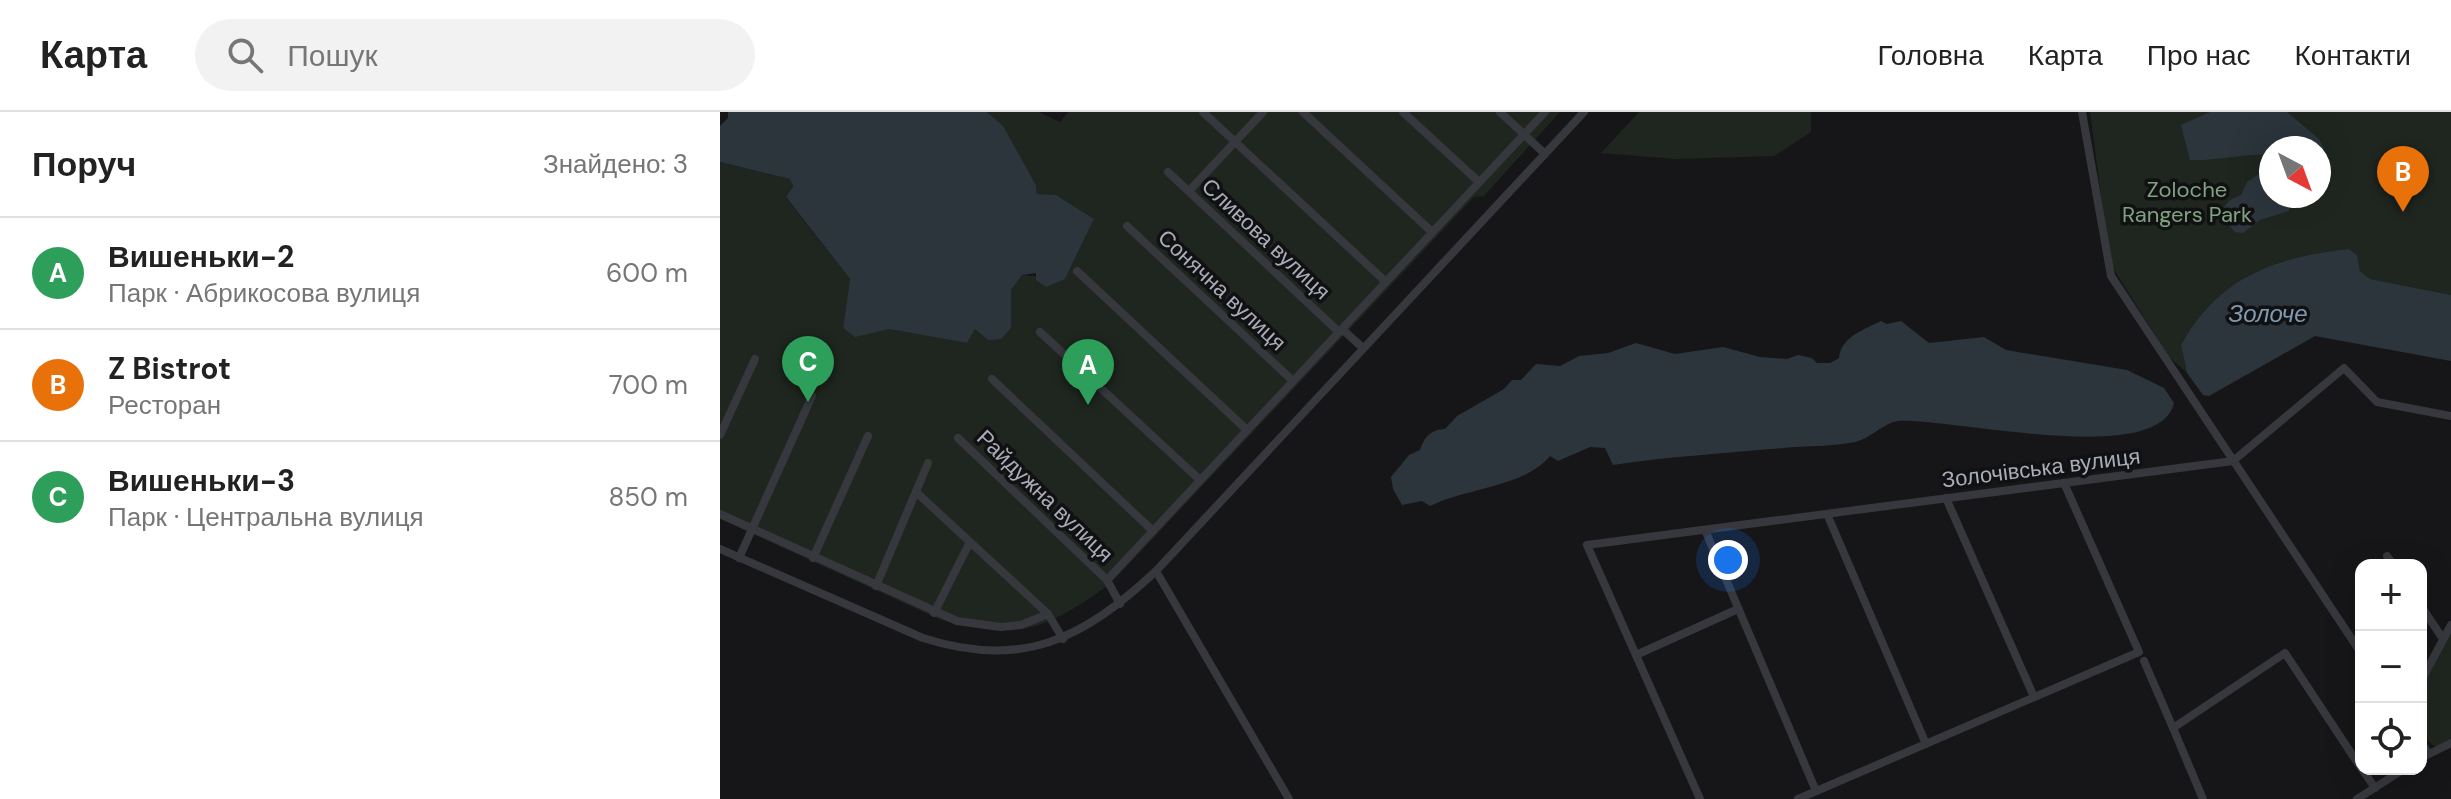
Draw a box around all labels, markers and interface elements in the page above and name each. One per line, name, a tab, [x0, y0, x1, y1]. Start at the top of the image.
search box	[195, 19, 755, 91]
text: Карта	[40, 30, 147, 80]
icon: search	[223, 33, 267, 77]
text: Пошук	[287, 36, 378, 75]
text: Головна	[1877, 37, 1984, 74]
text: Карта	[2028, 37, 2103, 74]
text: Про нас	[2147, 37, 2251, 74]
text: Контакти	[2295, 37, 2411, 74]
north arrow	[2259, 136, 2331, 208]
text: Поруч	[32, 142, 136, 187]
pin: B	[2377, 146, 2429, 212]
text: Знайдено: 3	[543, 147, 688, 181]
street label: Сливова вулиця	[1196, 172, 1336, 306]
park label: Zoloche Rangers Park	[2122, 175, 2252, 229]
street label: Сонячна вулиця	[1152, 223, 1292, 357]
text: Вишеньки-2	[108, 237, 294, 276]
text: A	[49, 256, 67, 290]
text: 600 m	[606, 256, 688, 290]
text: Парк · Абрикосова вулиця	[108, 276, 420, 310]
water label: Золоче	[2228, 298, 2308, 329]
pin: C	[782, 336, 834, 402]
pin: A	[1062, 339, 1114, 405]
text: Z Bistrot	[108, 349, 231, 388]
text: B	[50, 368, 66, 402]
text: 700 m	[609, 368, 688, 402]
text: Ресторан	[108, 388, 221, 422]
street label: Райдужна вулиця	[971, 423, 1119, 569]
street label: Золочівська вулиця	[1940, 441, 2142, 495]
text: Вишеньки-3	[108, 461, 295, 500]
text: C	[48, 480, 68, 514]
text: 850 m	[608, 480, 688, 514]
text: Парк · Центральна вулиця	[108, 500, 424, 534]
your location	[1708, 540, 1748, 580]
map controls	[2355, 559, 2427, 775]
button: +	[2355, 559, 2427, 631]
button: −	[2355, 631, 2427, 703]
button: locate	[2355, 703, 2427, 775]

